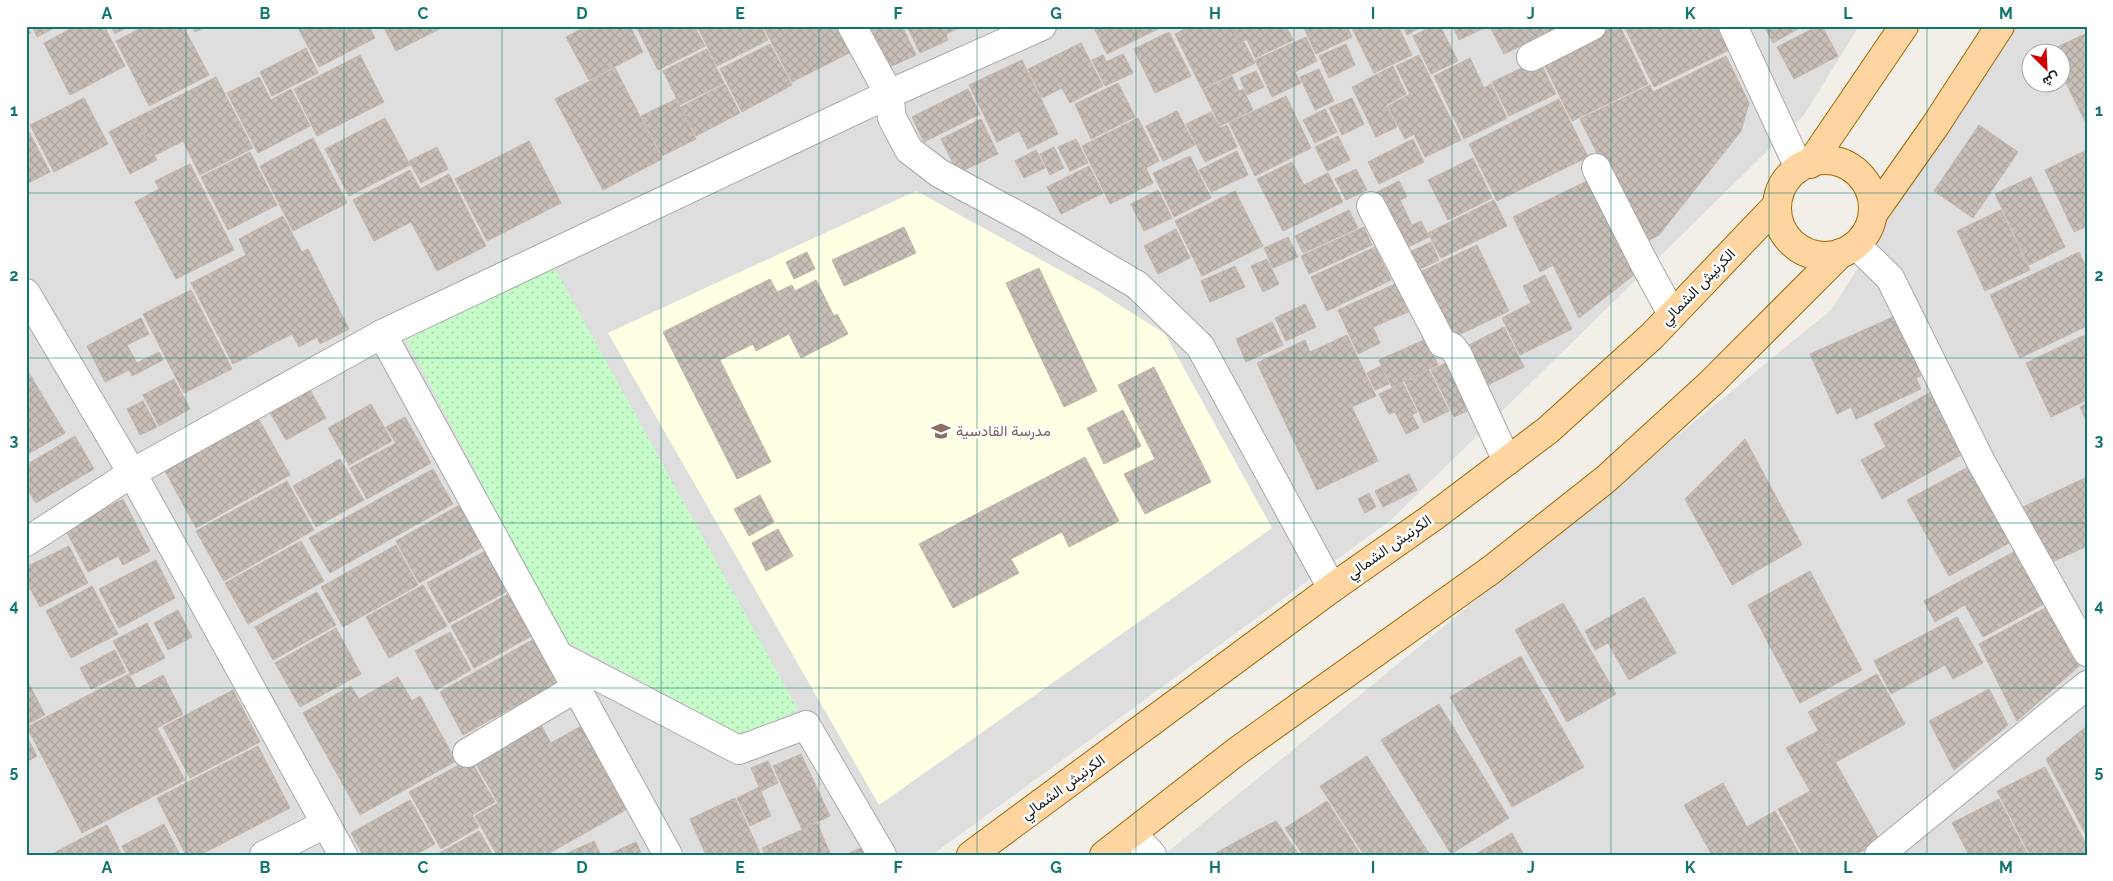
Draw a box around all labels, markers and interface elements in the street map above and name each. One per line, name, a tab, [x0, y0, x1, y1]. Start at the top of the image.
text: A	[102, 4, 113, 23]
text: B	[260, 4, 271, 23]
text: C	[418, 4, 429, 23]
text: D	[576, 4, 588, 23]
text: E	[735, 4, 745, 23]
text: F	[893, 4, 903, 23]
text: G	[1050, 4, 1062, 23]
text: H	[1209, 4, 1221, 23]
text: I	[1371, 4, 1375, 23]
text: J	[1527, 4, 1535, 23]
text: K	[1685, 4, 1696, 23]
text: L	[1843, 4, 1853, 23]
text: M	[1999, 4, 2013, 23]
north arrow	[2020, 42, 2070, 92]
text: ش	[2040, 68, 2062, 91]
text: 1	[10, 101, 18, 120]
text: 1	[2095, 101, 2103, 120]
street label: الكرنيش الشمالي	[1657, 245, 1742, 332]
text: 2	[9, 266, 19, 285]
text: 2	[2094, 266, 2104, 285]
school or university icon: مدرسة القادسية	[930, 420, 952, 442]
place label: مدرسة القادسية	[956, 422, 1051, 440]
text: 3	[10, 431, 19, 450]
text: 3	[2095, 431, 2104, 450]
street label: الكرنيش الشمالي	[1343, 511, 1437, 586]
text: 4	[9, 596, 19, 615]
text: 4	[2094, 596, 2104, 615]
street label: الكرنيش الشمالي	[1018, 751, 1111, 827]
text: 5	[10, 762, 19, 781]
text: 5	[2095, 762, 2104, 781]
text: A	[102, 858, 113, 877]
text: B	[260, 858, 271, 877]
text: C	[418, 858, 429, 877]
text: D	[576, 858, 588, 877]
text: E	[735, 858, 745, 877]
text: F	[893, 858, 903, 877]
text: G	[1050, 858, 1062, 877]
text: H	[1209, 858, 1221, 877]
text: I	[1371, 858, 1375, 877]
text: J	[1527, 858, 1535, 877]
text: K	[1685, 858, 1696, 877]
text: L	[1843, 858, 1853, 877]
text: M	[1999, 858, 2013, 877]

